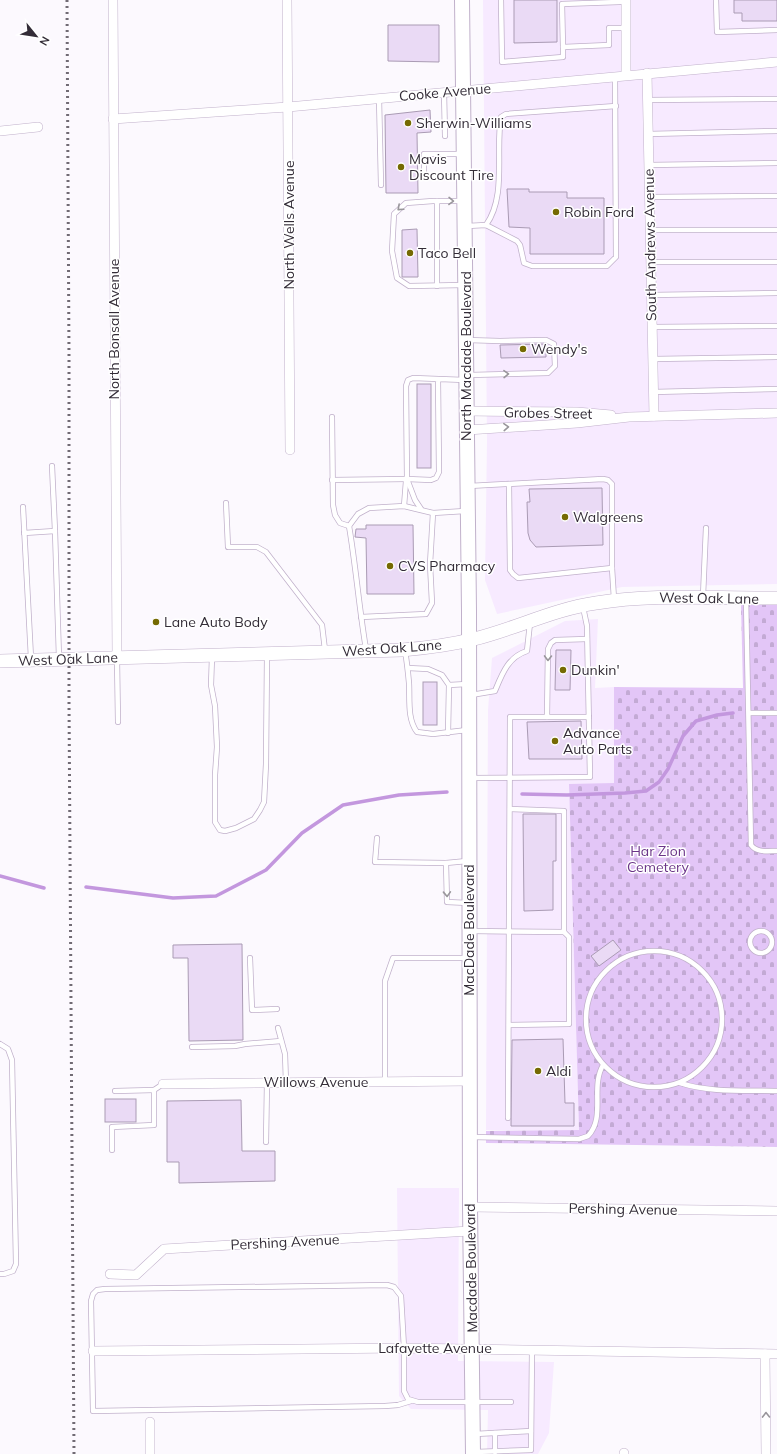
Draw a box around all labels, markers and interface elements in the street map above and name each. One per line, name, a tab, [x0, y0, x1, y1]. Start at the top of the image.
north arrow	[16, 16, 56, 56]
text: N	[37, 34, 53, 48]
street label: Cooke Avenue	[398, 79, 492, 105]
place label: Sherwin-Williams	[416, 114, 532, 132]
marker: Sherwin-Williams	[403, 118, 413, 128]
place label: Mavis Discount Tire	[409, 150, 494, 184]
street label: North Wells Avenue	[280, 160, 298, 290]
marker: Mavis Discount Tire	[396, 162, 406, 172]
street label: South Andrews Avenue	[640, 169, 660, 321]
one-way arrow	[448, 197, 454, 205]
one-way arrow	[397, 203, 405, 211]
place label: Robin Ford	[564, 203, 634, 221]
marker: Robin Ford	[551, 207, 561, 217]
place label: Taco Bell	[418, 244, 476, 262]
marker: Taco Bell	[405, 248, 415, 258]
street label: North Bonsall Avenue	[105, 259, 123, 399]
street label: North Macdade Boulevard	[457, 271, 475, 441]
place label: Wendy's	[531, 340, 587, 358]
marker: Wendy's	[518, 344, 528, 354]
one-way arrow	[503, 370, 509, 379]
street label: Grobes Street	[504, 403, 593, 423]
one-way arrow	[503, 423, 509, 432]
place label: Walgreens	[573, 508, 643, 526]
marker: Walgreens	[560, 512, 570, 522]
place label: CVS Pharmacy	[398, 557, 496, 575]
marker: CVS Pharmacy	[385, 561, 395, 571]
street label: West Oak Lane	[659, 588, 759, 608]
place label: Lane Auto Body	[164, 613, 268, 631]
marker: Lane Auto Body	[151, 617, 161, 627]
street label: West Oak Lane	[342, 636, 442, 660]
street label: West Oak Lane	[18, 648, 118, 670]
one-way arrow	[544, 655, 552, 661]
place label: Dunkin'	[571, 661, 620, 679]
marker: Dunkin'	[558, 665, 568, 675]
place label: Advance Auto Parts	[563, 724, 632, 758]
marker: Advance Auto Parts	[550, 736, 560, 746]
park label: Har Zion Cemetery	[627, 842, 690, 876]
street label: MacDade Boulevard	[460, 864, 478, 996]
one-way arrow	[442, 891, 451, 897]
place label: Aldi	[546, 1062, 571, 1080]
marker: Aldi	[533, 1066, 543, 1076]
street label: Willows Avenue	[264, 1073, 368, 1091]
street label: Pershing Avenue	[568, 1199, 678, 1219]
street label: Macdade Boulevard	[461, 1203, 481, 1333]
street label: Pershing Avenue	[230, 1230, 340, 1254]
street label: Lafayette Avenue	[378, 1339, 492, 1357]
one-way arrow	[762, 1412, 770, 1418]

